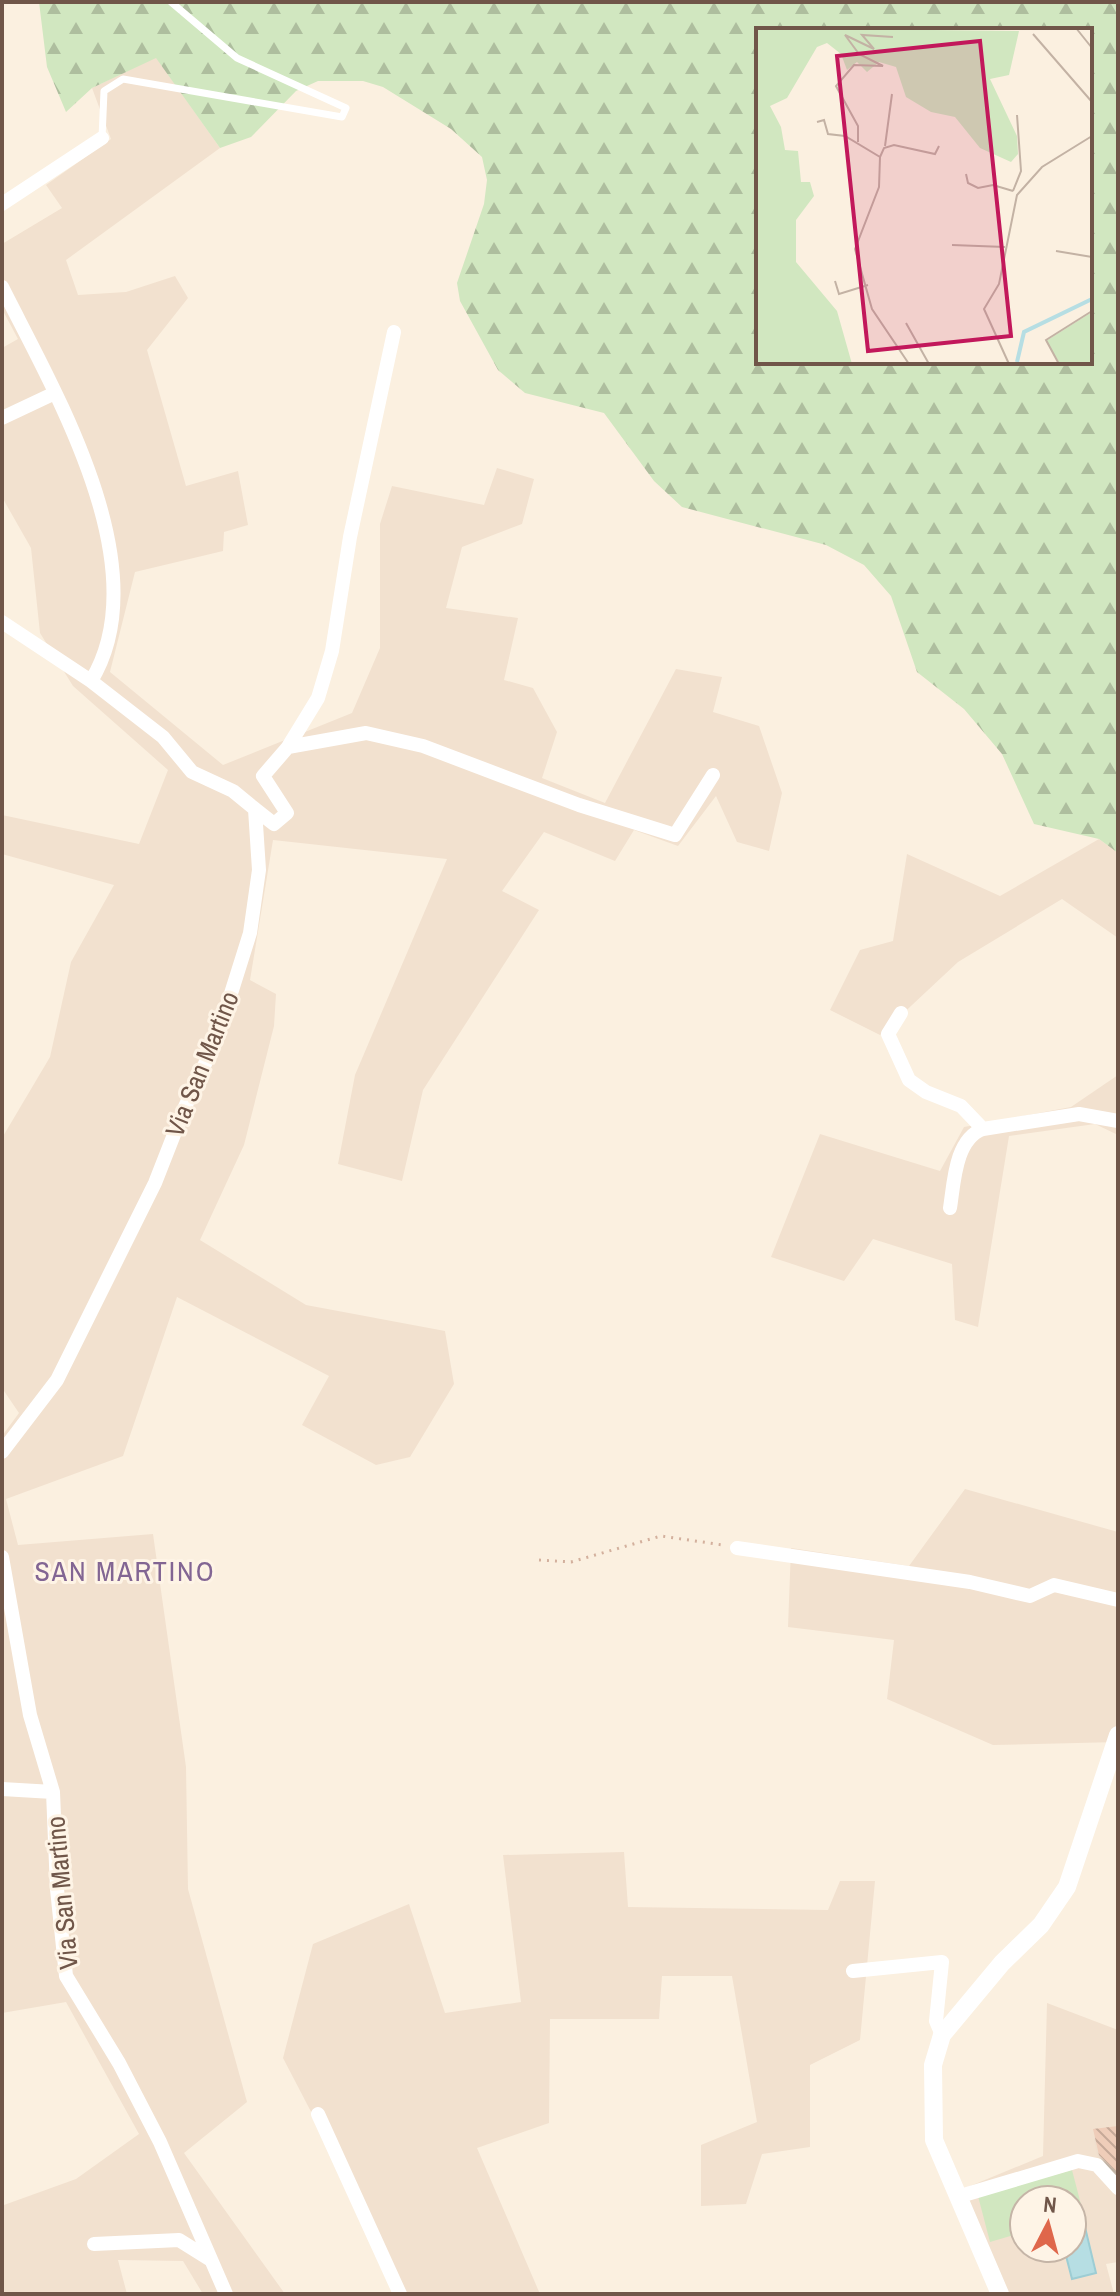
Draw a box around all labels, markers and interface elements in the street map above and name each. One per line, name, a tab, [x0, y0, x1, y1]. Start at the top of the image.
inset map	[756, 28, 1092, 364]
street label: Via San Martino	[157, 986, 247, 1142]
district label: SAN MARTINO	[34, 1552, 216, 1590]
street label: Via San Martino	[37, 1815, 86, 1971]
north arrow	[1008, 2184, 1088, 2264]
text: N	[1042, 2189, 1058, 2220]

